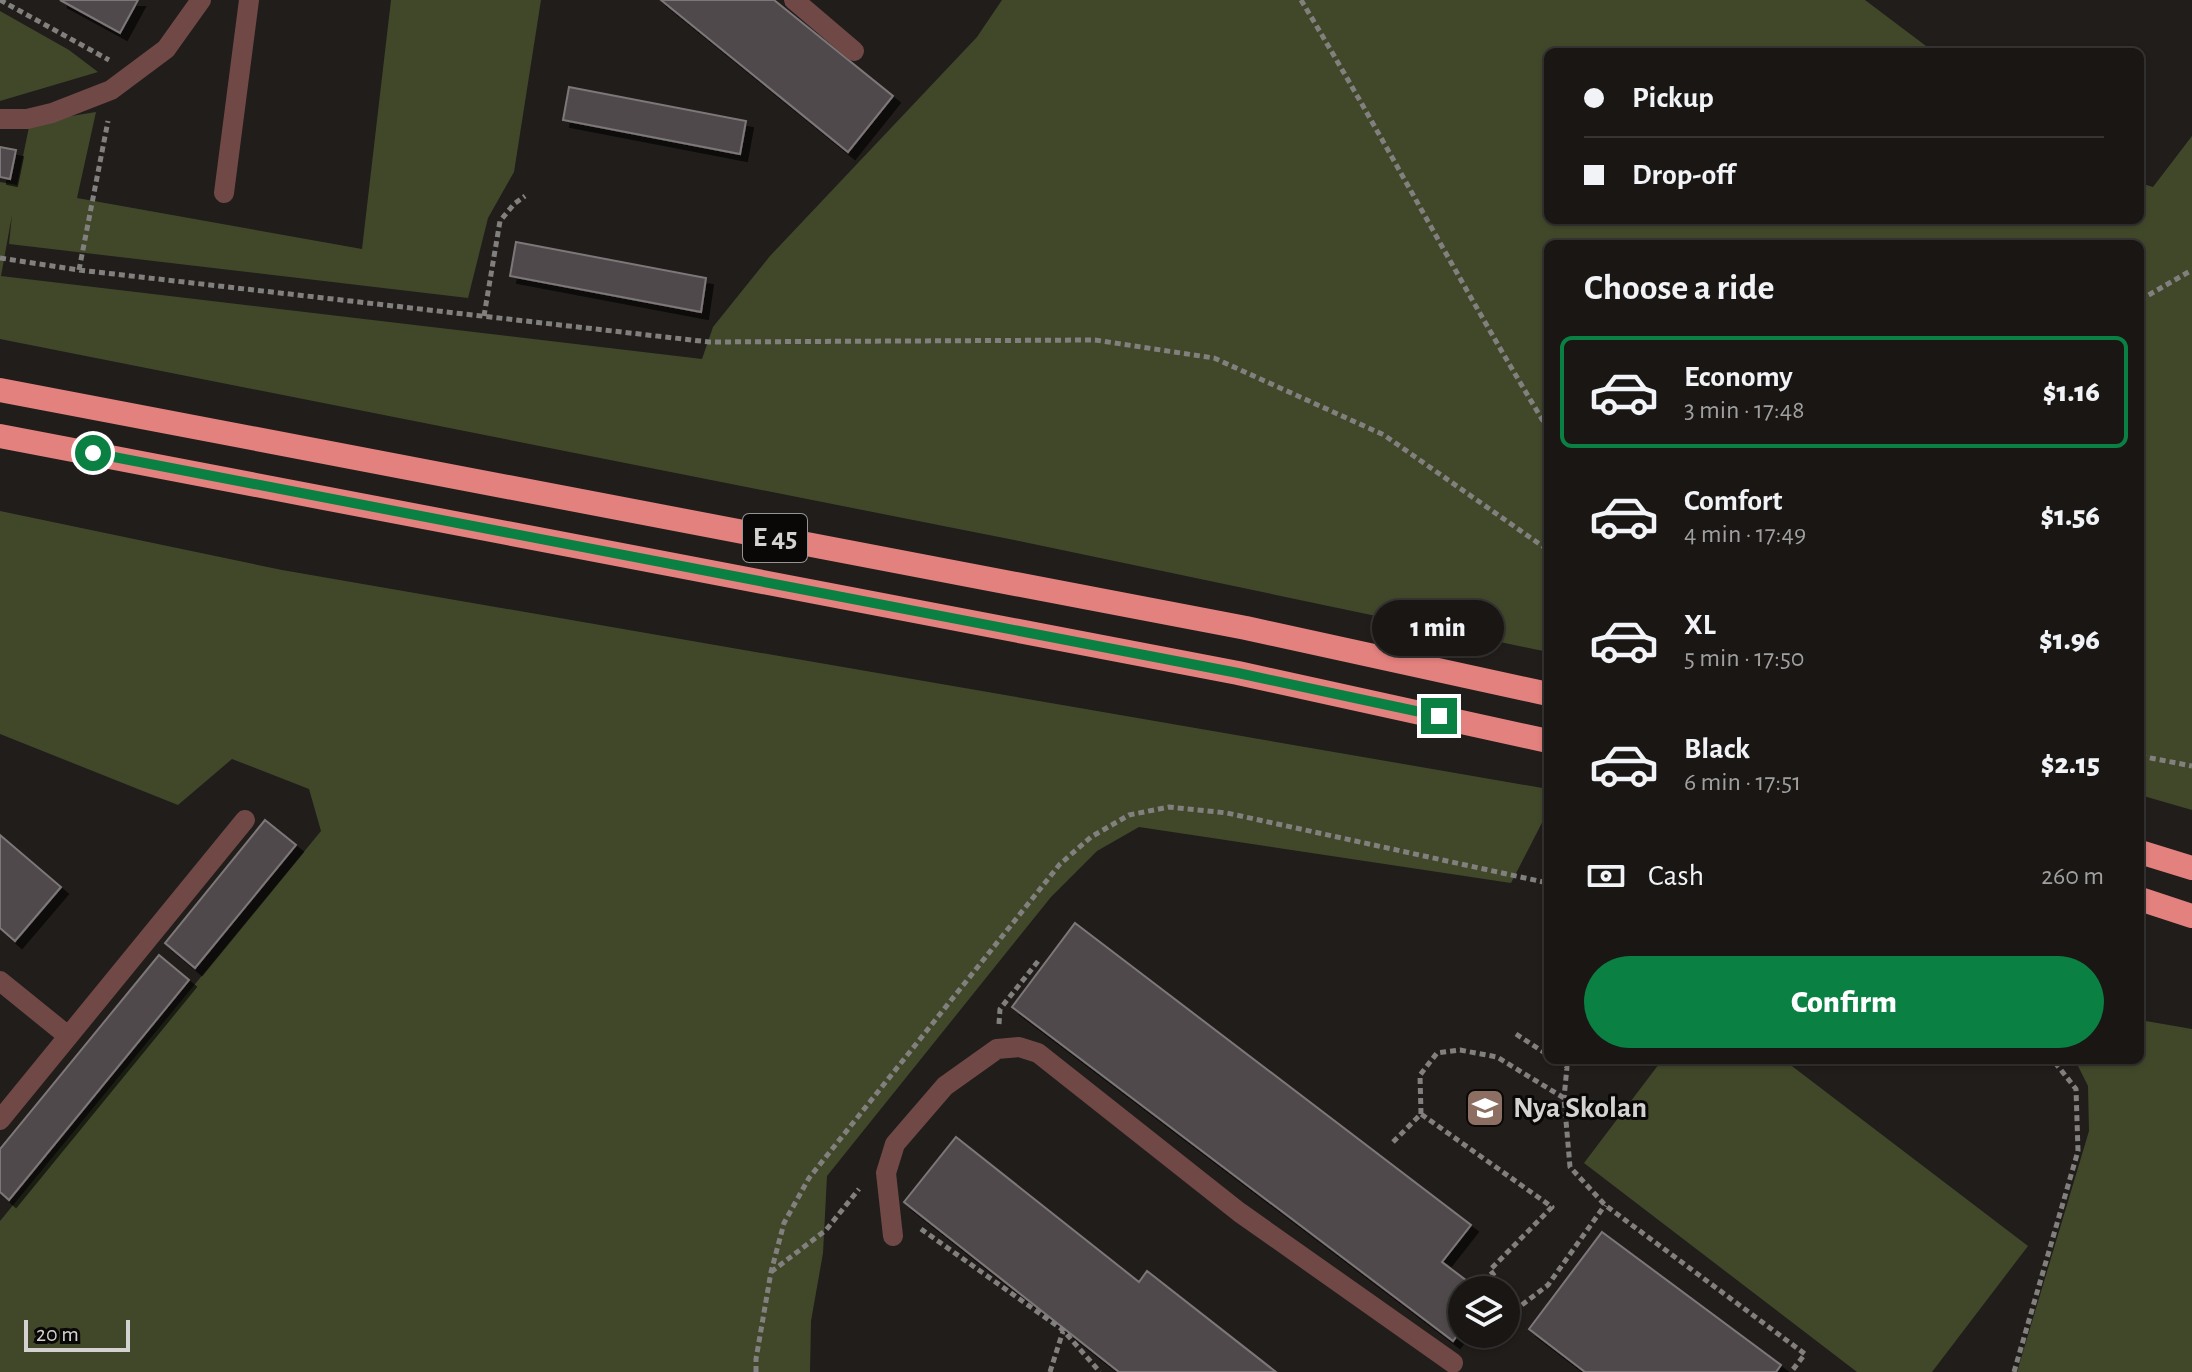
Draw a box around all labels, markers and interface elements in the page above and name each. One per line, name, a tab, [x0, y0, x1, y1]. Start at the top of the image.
text: Pickup	[1632, 83, 1714, 113]
text: Drop-off	[1632, 160, 1735, 190]
text: Choose a ride	[1584, 270, 1774, 306]
icon: car	[1588, 356, 1660, 428]
text: Economy	[1684, 362, 1793, 392]
text: $1.16	[2043, 377, 2100, 407]
text: 3 min · 17:48	[1684, 397, 1805, 423]
route start	[75, 435, 111, 471]
icon: car	[1588, 480, 1660, 552]
text: Comfort	[1684, 486, 1783, 516]
text: $1.56	[2041, 501, 2100, 531]
road number: E 45	[743, 514, 807, 562]
text: 4 min · 17:49	[1684, 521, 1806, 547]
callout: 1 min	[1373, 600, 1505, 656]
icon: car	[1588, 604, 1660, 676]
text: XL	[1684, 610, 1716, 640]
text: 1 min	[1410, 615, 1466, 641]
text: $1.96	[2039, 625, 2100, 655]
text: 5 min · 17:50	[1684, 645, 1805, 671]
route end	[1421, 698, 1457, 734]
icon: car	[1588, 728, 1660, 800]
text: Black	[1684, 734, 1750, 764]
text: $2.15	[2041, 749, 2100, 779]
text: 6 min · 17:51	[1684, 769, 1801, 795]
icon: cash	[1584, 854, 1628, 898]
text: Cash	[1648, 861, 1704, 891]
text: 260 m	[2041, 863, 2104, 889]
button: Confirm	[1584, 956, 2104, 1048]
school or university icon: Nya Skolan	[1464, 1087, 1506, 1129]
place label: Nya Skolan	[1513, 1093, 1647, 1123]
map controls	[1448, 1276, 1520, 1348]
button: layers	[1448, 1276, 1520, 1348]
scale bar	[24, 1316, 130, 1352]
text: 20 m	[36, 1323, 79, 1345]

